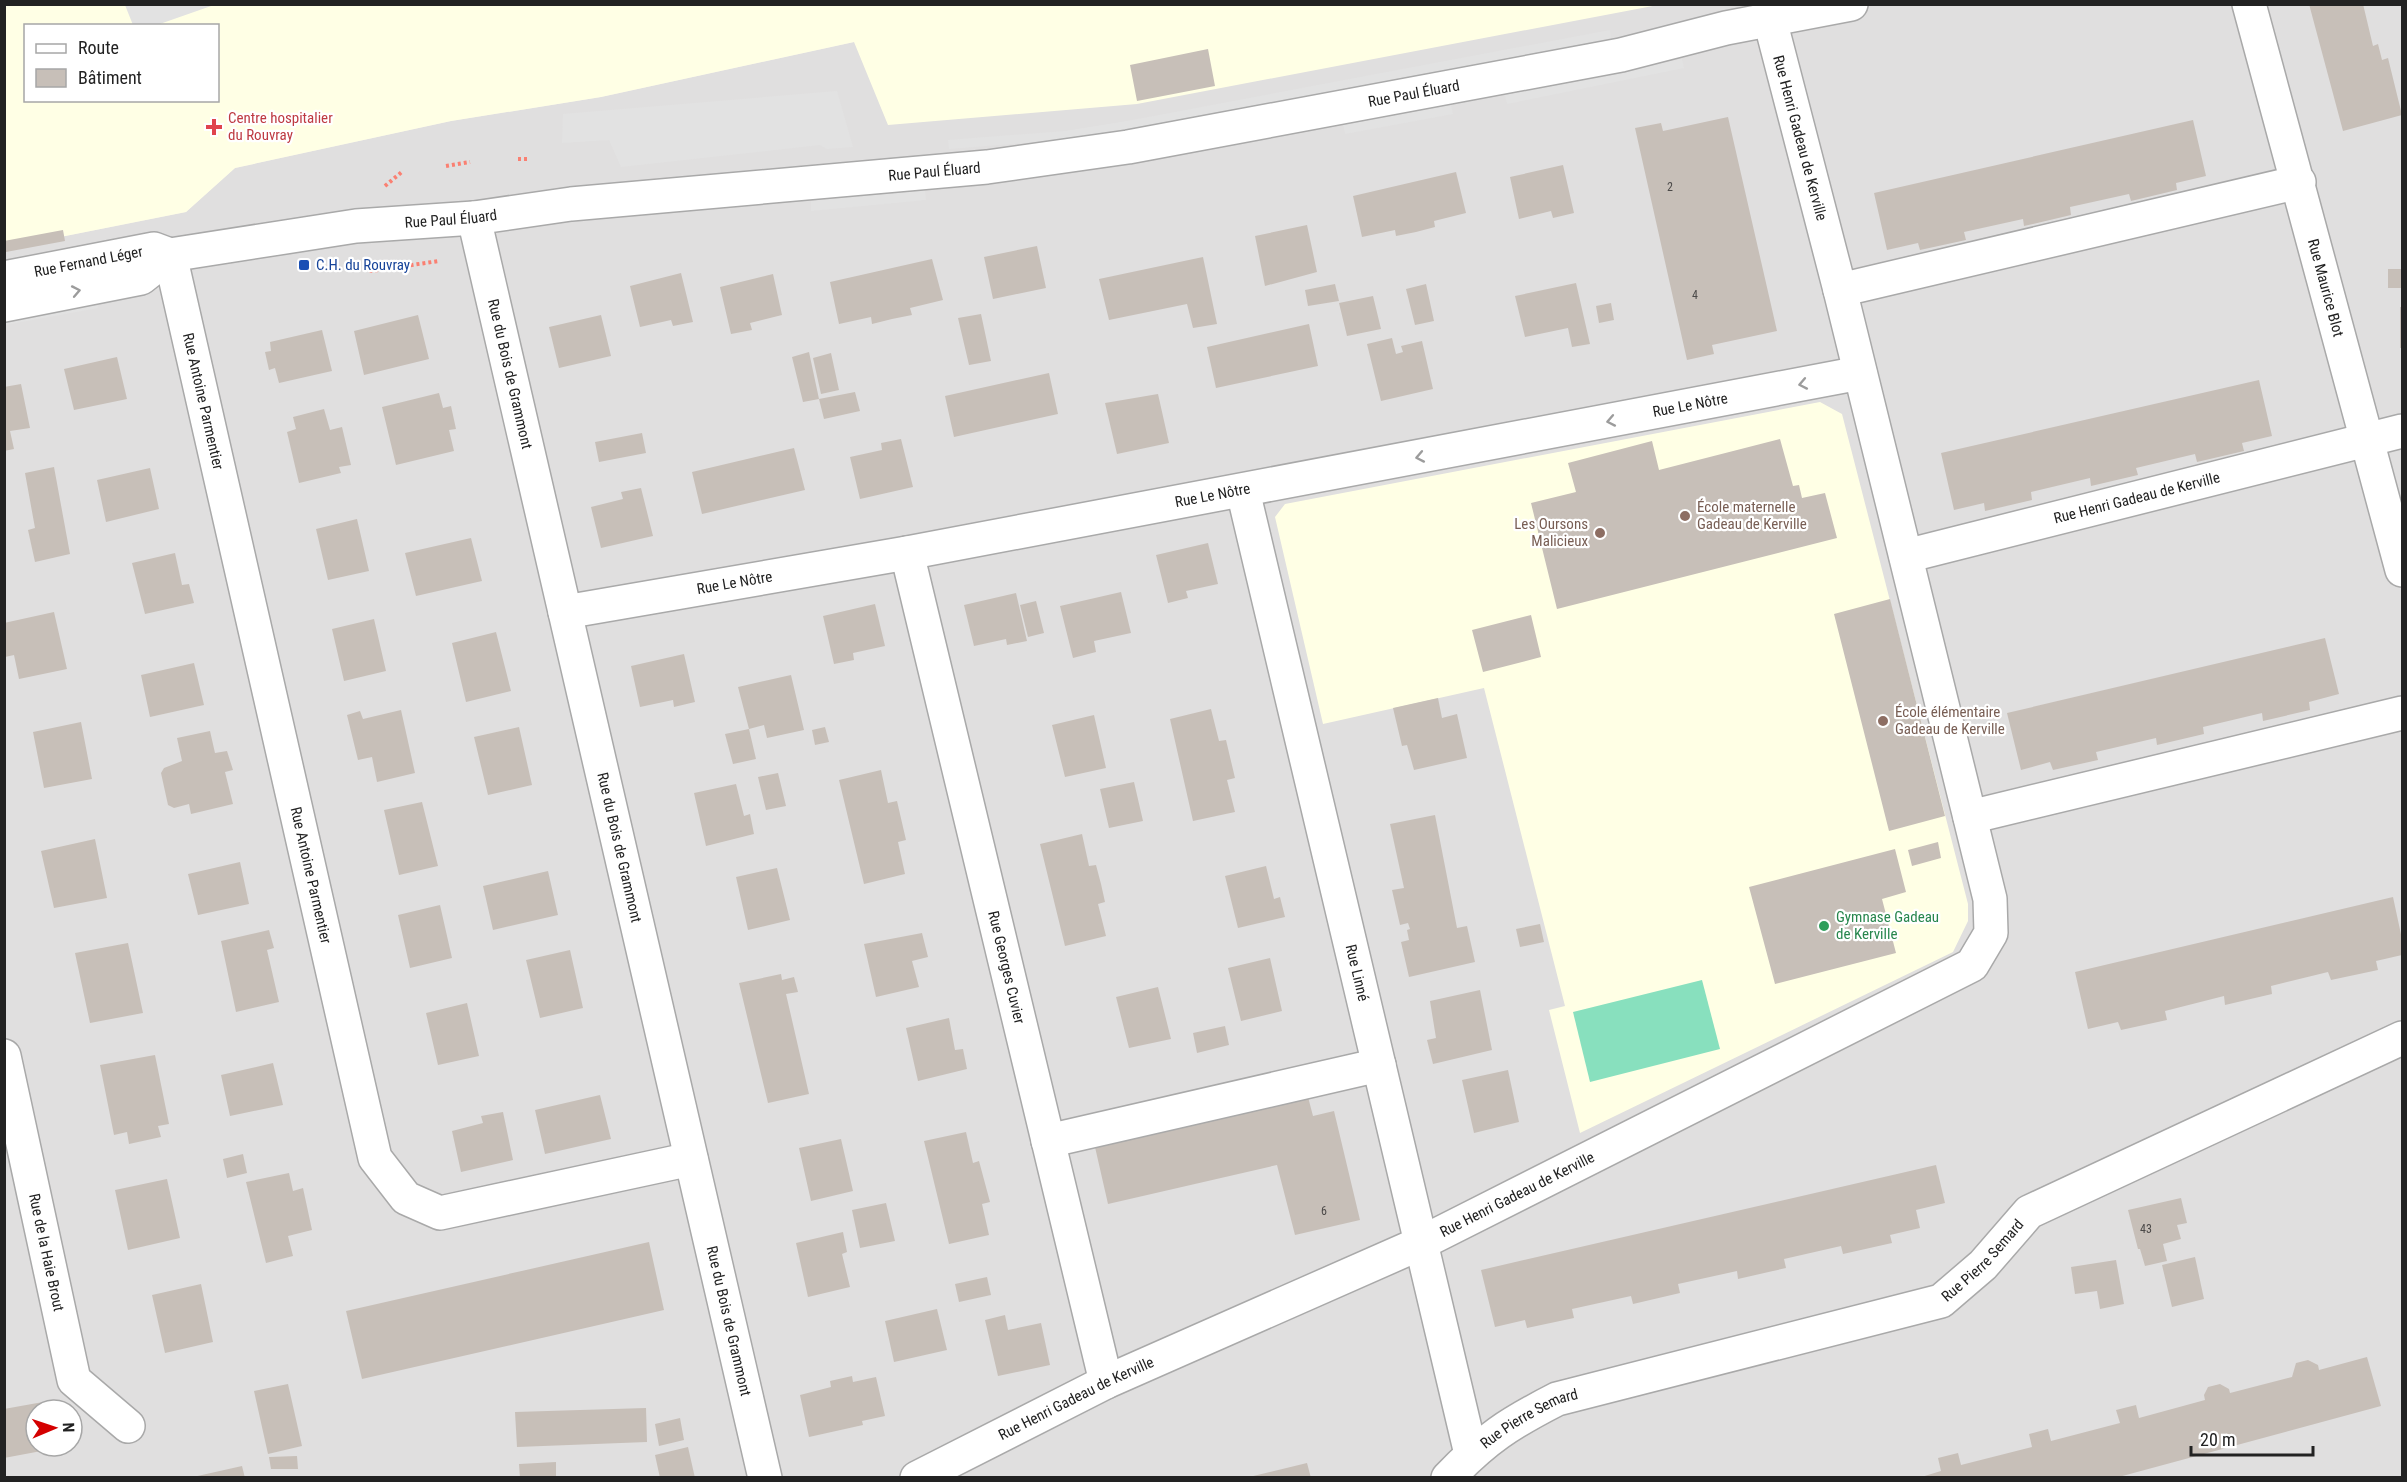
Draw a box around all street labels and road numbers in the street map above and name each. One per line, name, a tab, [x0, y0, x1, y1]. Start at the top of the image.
street label: Rue Henri Gadeau de Kerville	[1769, 53, 1831, 223]
street label: Rue Paul Éluard	[1367, 76, 1461, 111]
street label: Rue Paul Éluard	[887, 159, 981, 185]
street label: Rue Paul Éluard	[404, 206, 498, 232]
street label: Rue Maurice Blot	[2304, 237, 2348, 339]
street label: Rue Fernand Léger	[33, 242, 145, 281]
street label: Rue du Bois de Grammont	[484, 297, 536, 451]
street label: Rue Antoine Parmentier	[179, 331, 228, 472]
street label: Rue Le Nôtre	[1651, 389, 1729, 421]
street label: Rue Henri Gadeau de Kerville	[2052, 468, 2222, 527]
street label: Rue Le Nôtre	[1173, 479, 1252, 511]
street label: Rue Le Nôtre	[695, 567, 774, 598]
street label: Rue du Bois de Grammont	[593, 771, 645, 924]
street label: Rue Antoine Parmentier	[287, 805, 335, 946]
street label: Rue Georges Cuvier	[984, 909, 1029, 1026]
street label: Rue Linné	[1342, 942, 1372, 1003]
street label: Rue Henri Gadeau de Kerville	[1437, 1148, 1597, 1241]
street label: Rue de la Haie Brout	[25, 1192, 68, 1313]
street label: Rue Pierre Semard	[1938, 1216, 2028, 1305]
street label: Rue du Bois de Grammont	[703, 1244, 755, 1398]
street label: Rue Henri Gadeau de Kerville	[996, 1353, 1157, 1444]
street label: Rue Pierre Semard	[1477, 1385, 1580, 1452]

